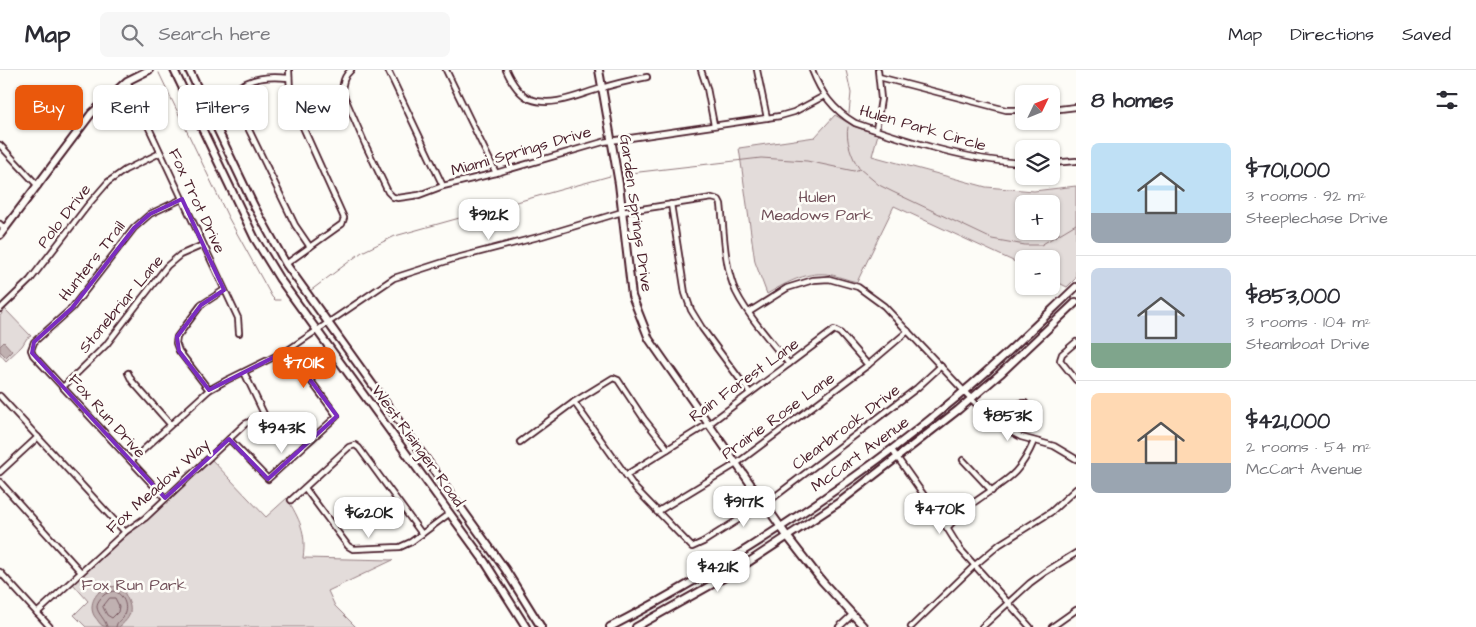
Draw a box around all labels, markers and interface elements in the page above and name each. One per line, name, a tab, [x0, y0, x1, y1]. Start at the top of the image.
search box	[100, 12, 450, 57]
text: Map	[25, 18, 70, 52]
icon: search	[118, 21, 146, 49]
text: Search here	[158, 21, 271, 48]
text: Map	[1228, 22, 1262, 47]
text: Directions	[1290, 22, 1374, 47]
text: Saved	[1402, 22, 1451, 47]
chip: Buy	[15, 85, 83, 130]
chip: Rent	[93, 85, 168, 130]
chip: Filters	[178, 85, 268, 130]
chip: New	[278, 85, 349, 130]
north arrow	[1015, 85, 1060, 130]
map controls	[1015, 85, 1060, 295]
text: 8 homes	[1091, 86, 1173, 115]
icon: filters	[1433, 86, 1461, 114]
street label: Hulen Park Circle	[857, 99, 989, 157]
street label: Miami Springs Drive	[448, 120, 594, 182]
street label: Garden Springs Drive	[613, 133, 658, 294]
button: layers	[1015, 140, 1060, 185]
street label: Fox Trot Drive	[163, 145, 231, 257]
text: $701,000	[1246, 156, 1330, 185]
icon: home	[1131, 163, 1191, 223]
street label: Polo Drive	[32, 179, 96, 253]
text: 3 rooms · 92 m²	[1246, 185, 1366, 207]
park label: Hulen Meadows Park	[761, 186, 873, 226]
button: +	[1015, 195, 1060, 240]
pin: $912K	[454, 198, 524, 241]
text: $912K	[470, 204, 508, 226]
text: Steeplechase Drive	[1246, 207, 1388, 229]
street label: Hunters Trail	[54, 216, 130, 306]
street label: Stonebriar Lane	[73, 250, 169, 358]
button: −	[1015, 250, 1060, 295]
text: $853,000	[1246, 282, 1340, 311]
icon: home	[1131, 288, 1191, 348]
text: 3 rooms · 104 m²	[1246, 311, 1371, 333]
street label: Rain Forest Lane	[685, 332, 804, 427]
text: Steamboat Drive	[1246, 333, 1370, 355]
pin: $701K	[269, 346, 339, 389]
text: $701K	[284, 352, 324, 374]
street label: Prairie Rose Lane	[717, 367, 839, 465]
street label: Fox Run Drive	[63, 369, 151, 463]
street label: Clearbrook Drive	[787, 379, 905, 475]
street label: West Risinger Road	[365, 381, 470, 512]
pin: $853K	[973, 400, 1043, 442]
text: $853K	[984, 405, 1032, 427]
text: $421,000	[1246, 407, 1330, 436]
street label: McCart Avenue	[806, 411, 914, 497]
pin: $943K	[247, 412, 317, 454]
icon: home	[1131, 413, 1191, 473]
text: $943K	[259, 417, 305, 439]
street label: Fox Meadow Way	[101, 433, 215, 539]
text: 2 rooms · 54 m²	[1246, 436, 1371, 458]
text: McCart Avenue	[1246, 458, 1363, 480]
pin: $917K	[709, 486, 779, 528]
text: $917K	[724, 491, 764, 513]
pin: $470K	[905, 492, 975, 535]
pin: $620K	[334, 496, 404, 539]
text: $470K	[915, 498, 965, 520]
text: $620K	[345, 502, 393, 524]
pin: $421K	[683, 550, 753, 593]
text: $421K	[698, 556, 738, 578]
park label: Fox Run Park	[82, 574, 187, 596]

